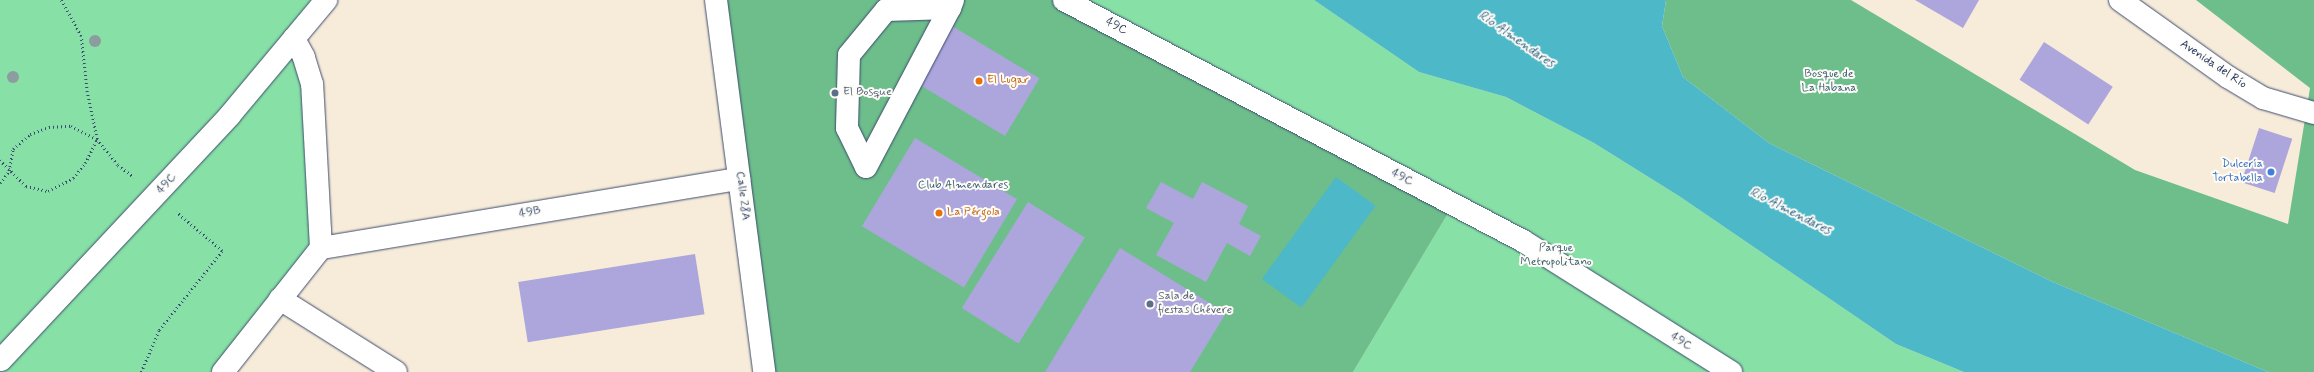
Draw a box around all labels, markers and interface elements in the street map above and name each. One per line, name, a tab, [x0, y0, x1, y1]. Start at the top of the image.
water label: Río Almendares	[1475, 8, 1557, 72]
street label: 49C	[1103, 15, 1129, 39]
street label: Avenida del Río	[2177, 38, 2249, 92]
park label: Bosque de La Habana	[1799, 68, 1859, 96]
place label: El Lugar	[987, 74, 1030, 88]
marker: El Lugar	[974, 76, 984, 86]
place label: El Bosque	[843, 86, 891, 100]
marker: El Bosque	[830, 88, 840, 98]
place label: Dulcería Tortabella	[2212, 158, 2263, 186]
street label: 49C	[1389, 166, 1415, 190]
marker: Dulcería Tortabella	[2266, 167, 2276, 177]
street label: 49C	[154, 171, 180, 197]
street label: Calle 28A	[732, 171, 752, 221]
park label: Club Almendares	[917, 179, 1009, 193]
water label: Río Almendares	[1746, 185, 1834, 239]
street label: 49B	[518, 204, 542, 222]
place label: La Pérgola	[947, 206, 1000, 220]
marker: La Pérgola	[934, 208, 944, 218]
park label: Parque Metropolitano	[1520, 242, 1592, 270]
place label: Sala de fiestas Chévere	[1158, 290, 1234, 318]
marker: Sala de fiestas Chévere	[1145, 299, 1155, 309]
street label: 49C	[1668, 330, 1694, 354]

